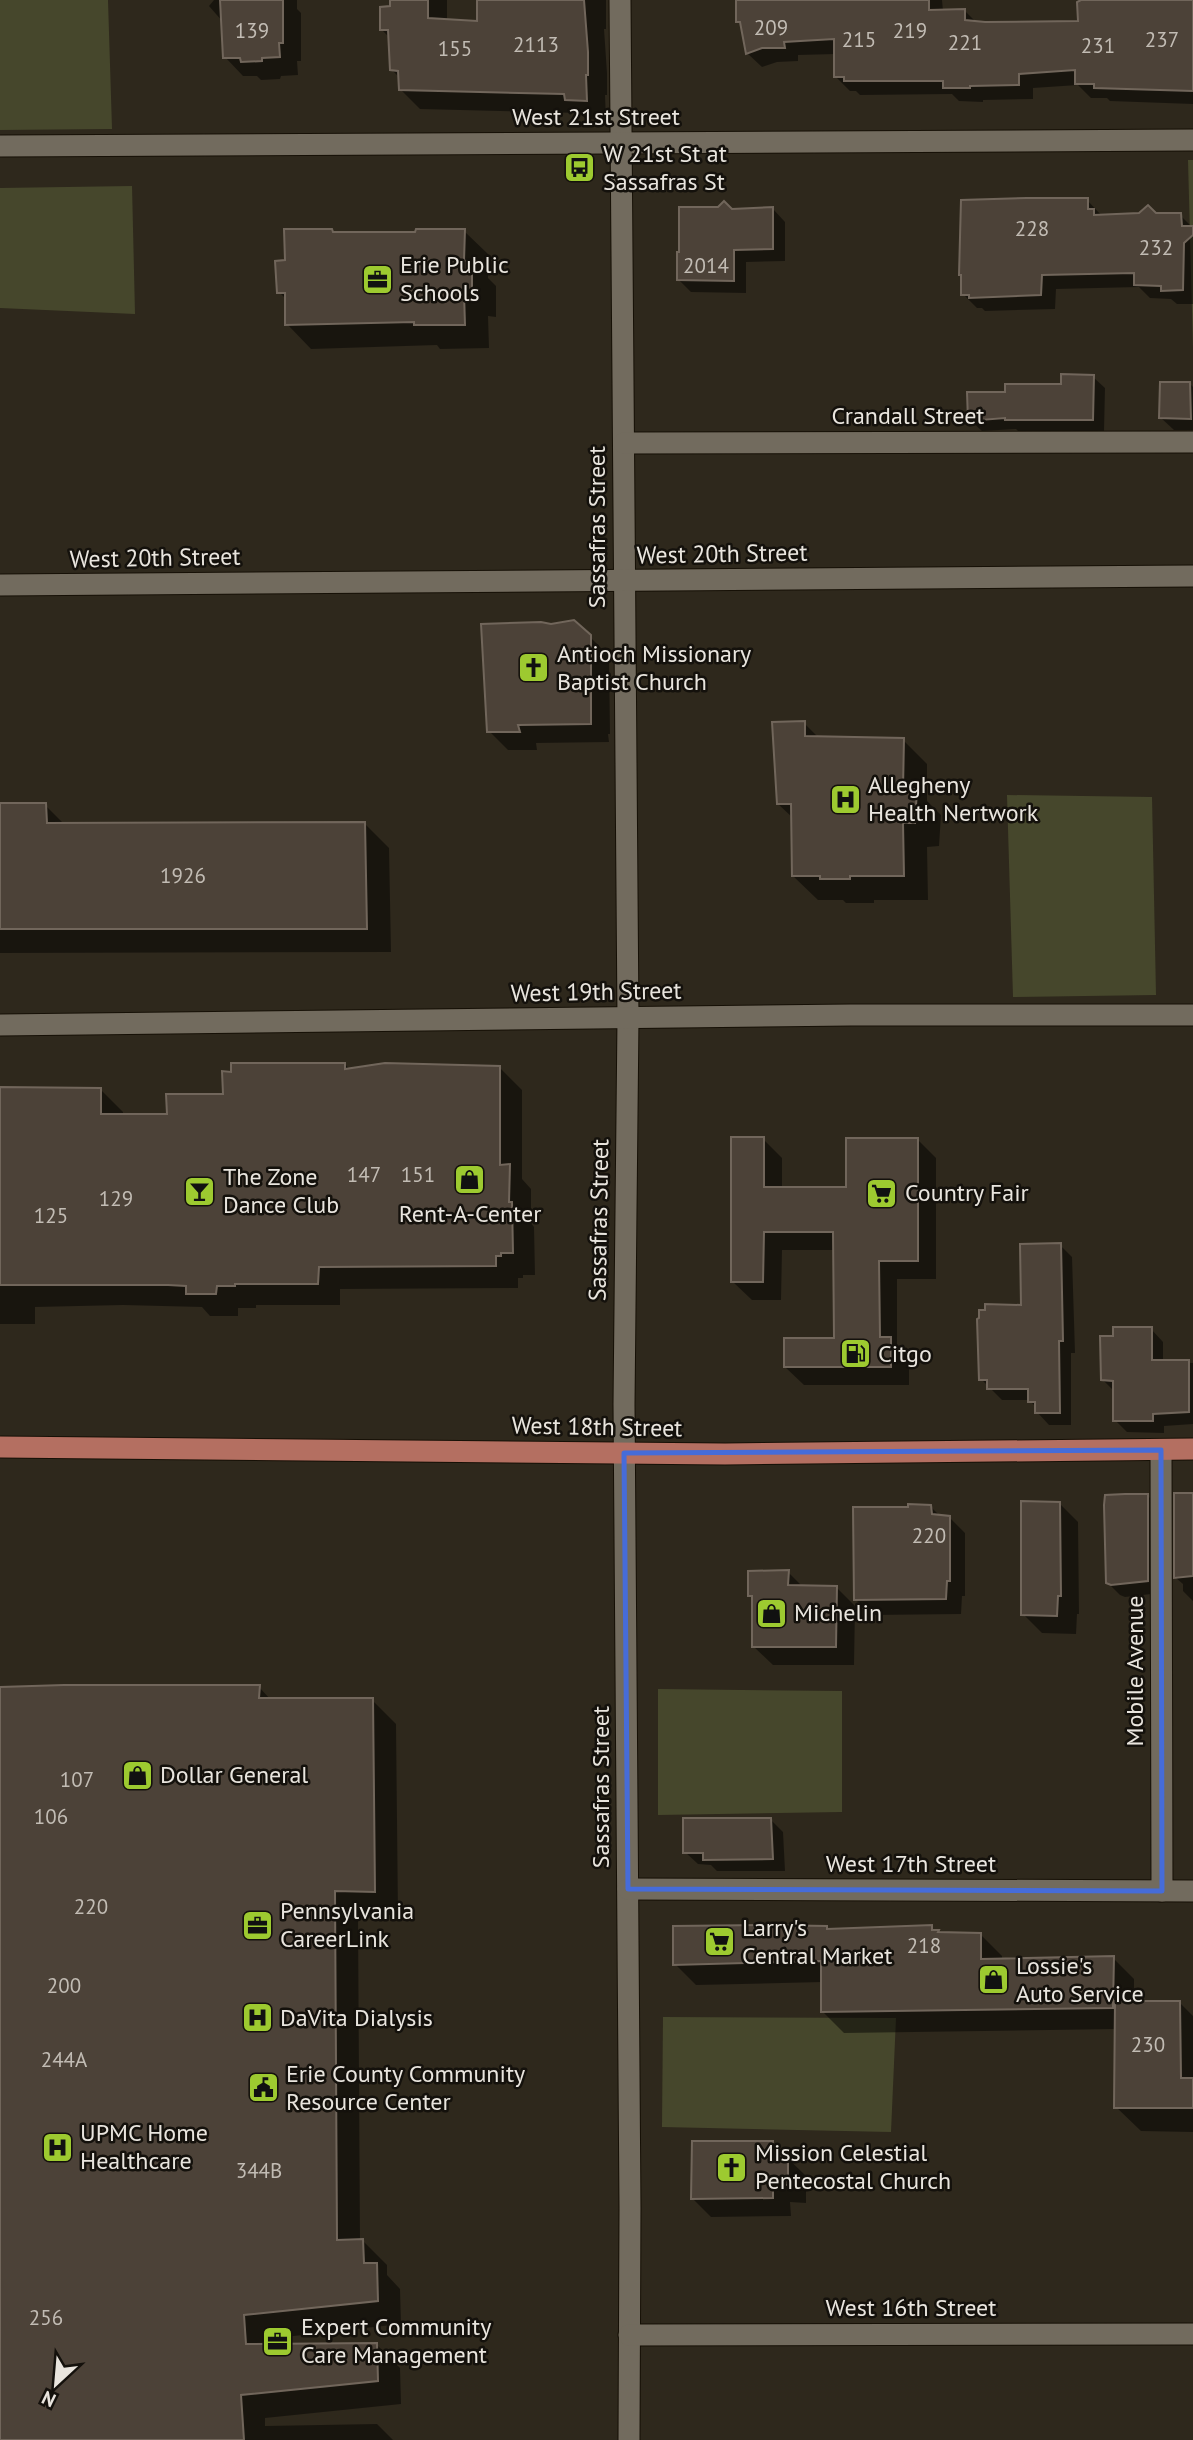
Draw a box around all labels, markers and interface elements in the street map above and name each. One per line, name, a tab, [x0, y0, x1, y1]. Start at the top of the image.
house number: 209	[754, 14, 788, 41]
house number: 139	[235, 17, 269, 44]
house number: 219	[893, 17, 927, 44]
house number: 215	[842, 26, 876, 53]
house number: 237	[1145, 26, 1179, 53]
house number: 221	[948, 29, 982, 56]
house number: 2113	[513, 31, 559, 58]
house number: 231	[1081, 32, 1115, 59]
house number: 155	[438, 35, 472, 62]
street label: West 21st Street	[512, 101, 680, 132]
place label: W 21st St at Sassafras St	[603, 138, 727, 197]
bus stop icon: W 21st St at Sassafras St	[563, 151, 597, 185]
house number: 228	[1015, 215, 1049, 242]
house number: 232	[1139, 234, 1173, 261]
place label: Erie Public Schools	[400, 249, 509, 308]
house number: 2014	[683, 252, 729, 279]
office icon: Erie Public Schools	[360, 262, 394, 296]
street label: Crandall Street	[831, 400, 985, 431]
street label: Sassafras Street	[581, 446, 612, 608]
street label: West 20th Street	[636, 537, 808, 570]
street label: West 20th Street	[69, 541, 241, 574]
place label: Antioch Missionary Baptist Church	[557, 638, 751, 697]
church icon: Antioch Missionary Baptist Church	[517, 651, 551, 685]
place label: Allegheny Health Nertwork	[868, 769, 1039, 828]
hospital icon: Allegheny Health Nertwork	[828, 782, 862, 816]
house number: 1926	[160, 862, 206, 889]
street label: West 19th Street	[510, 975, 682, 1008]
street label: Sassafras Street	[582, 1139, 615, 1301]
place label: The Zone Dance Club	[223, 1161, 339, 1220]
house number: 147	[347, 1161, 381, 1188]
house number: 151	[401, 1161, 435, 1188]
shop icon: Rent-A-Center	[453, 1163, 487, 1197]
bar icon: The Zone Dance Club	[183, 1174, 217, 1208]
supermarket icon: Country Fair	[865, 1176, 899, 1210]
place label: Country Fair	[905, 1177, 1029, 1208]
house number: 129	[99, 1185, 133, 1212]
place label: Rent-A-Center	[399, 1198, 541, 1229]
house number: 125	[34, 1202, 68, 1229]
fuel station icon: Citgo	[838, 1337, 872, 1371]
place label: Citgo	[878, 1338, 932, 1369]
street label: West 18th Street	[511, 1410, 683, 1443]
house number: 220	[912, 1522, 946, 1549]
street label: Mobile Avenue	[1119, 1595, 1150, 1747]
shop icon: Michelin	[754, 1596, 788, 1630]
place label: Michelin	[794, 1597, 882, 1628]
street label: Sassafras Street	[585, 1706, 616, 1868]
shop icon: Dollar General	[120, 1758, 154, 1792]
place label: Dollar General	[160, 1759, 308, 1790]
house number: 107	[60, 1766, 94, 1793]
house number: 106	[34, 1803, 68, 1830]
street label: West 17th Street	[826, 1848, 996, 1879]
house number: 220	[74, 1893, 108, 1920]
place label: Pennsylvania CareerLink	[280, 1895, 414, 1954]
office icon: Pennsylvania CareerLink	[240, 1908, 274, 1942]
place label: Larry's Central Market	[742, 1912, 892, 1971]
supermarket icon: Larry's Central Market	[702, 1925, 736, 1959]
house number: 218	[907, 1932, 941, 1959]
place label: Lossie's Auto Service	[1016, 1950, 1144, 2009]
shop icon: Lossie's Auto Service	[976, 1963, 1010, 1997]
house number: 200	[47, 1972, 81, 1999]
hospital icon: DaVita Dialysis	[240, 2001, 274, 2035]
place label: DaVita Dialysis	[280, 2002, 433, 2033]
house number: 230	[1131, 2031, 1165, 2058]
house number: 244A	[41, 2046, 88, 2073]
place label: Erie County Community Resource Center	[286, 2058, 525, 2117]
public building icon: Erie County Community Resource Center	[246, 2071, 280, 2105]
place label: UPMC Home Healthcare	[80, 2117, 208, 2176]
hospital icon: UPMC Home Healthcare	[40, 2130, 74, 2164]
place label: Mission Celestial Pentecostal Church	[755, 2137, 951, 2196]
church icon: Mission Celestial Pentecostal Church	[715, 2150, 749, 2184]
house number: 344B	[236, 2157, 282, 2184]
street label: West 16th Street	[826, 2292, 996, 2323]
house number: 256	[29, 2304, 63, 2331]
place label: Expert Community Care Management	[301, 2311, 491, 2370]
office icon: Expert Community Care Management	[261, 2324, 295, 2358]
north arrow	[21, 2349, 91, 2419]
text: N	[38, 2386, 59, 2413]

